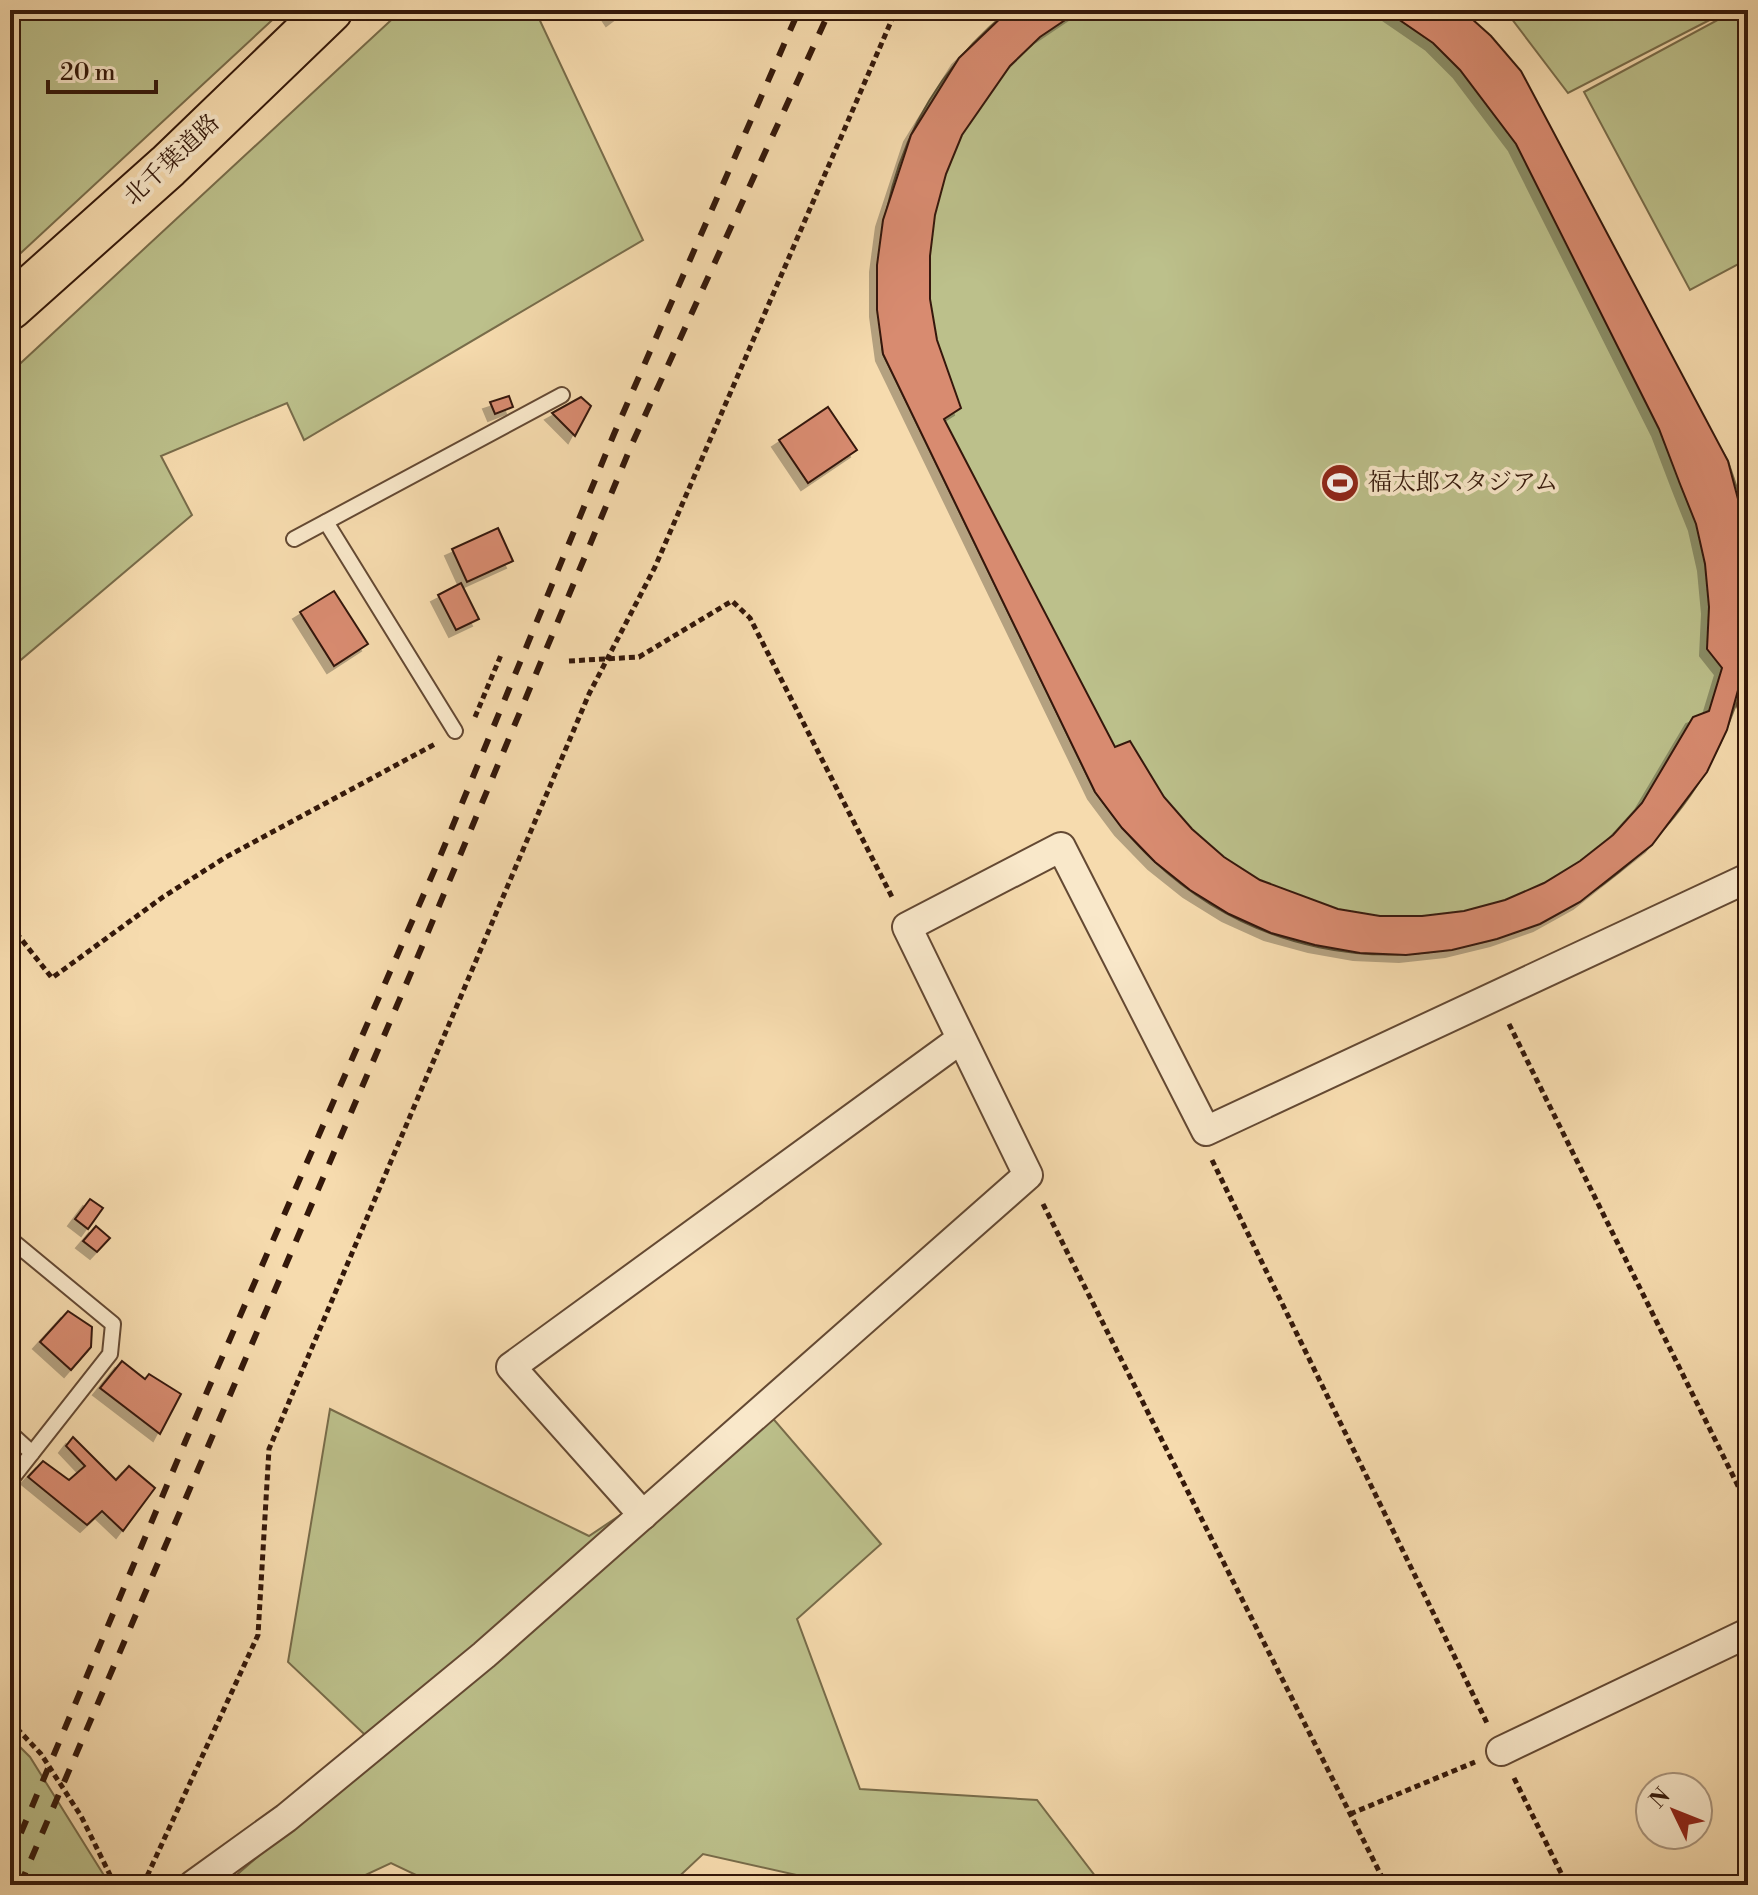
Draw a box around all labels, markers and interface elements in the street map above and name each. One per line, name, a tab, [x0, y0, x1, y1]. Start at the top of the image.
scale bar	[48, 44, 156, 94]
text: 20 m	[60, 58, 116, 88]
street label: 北千葉道路	[118, 108, 226, 212]
sports icon: 福太郎スタジアム	[1319, 462, 1361, 504]
place label: 福太郎スタジアム	[1368, 468, 1558, 498]
north arrow	[1634, 1771, 1714, 1851]
text: N	[1645, 1782, 1677, 1814]

